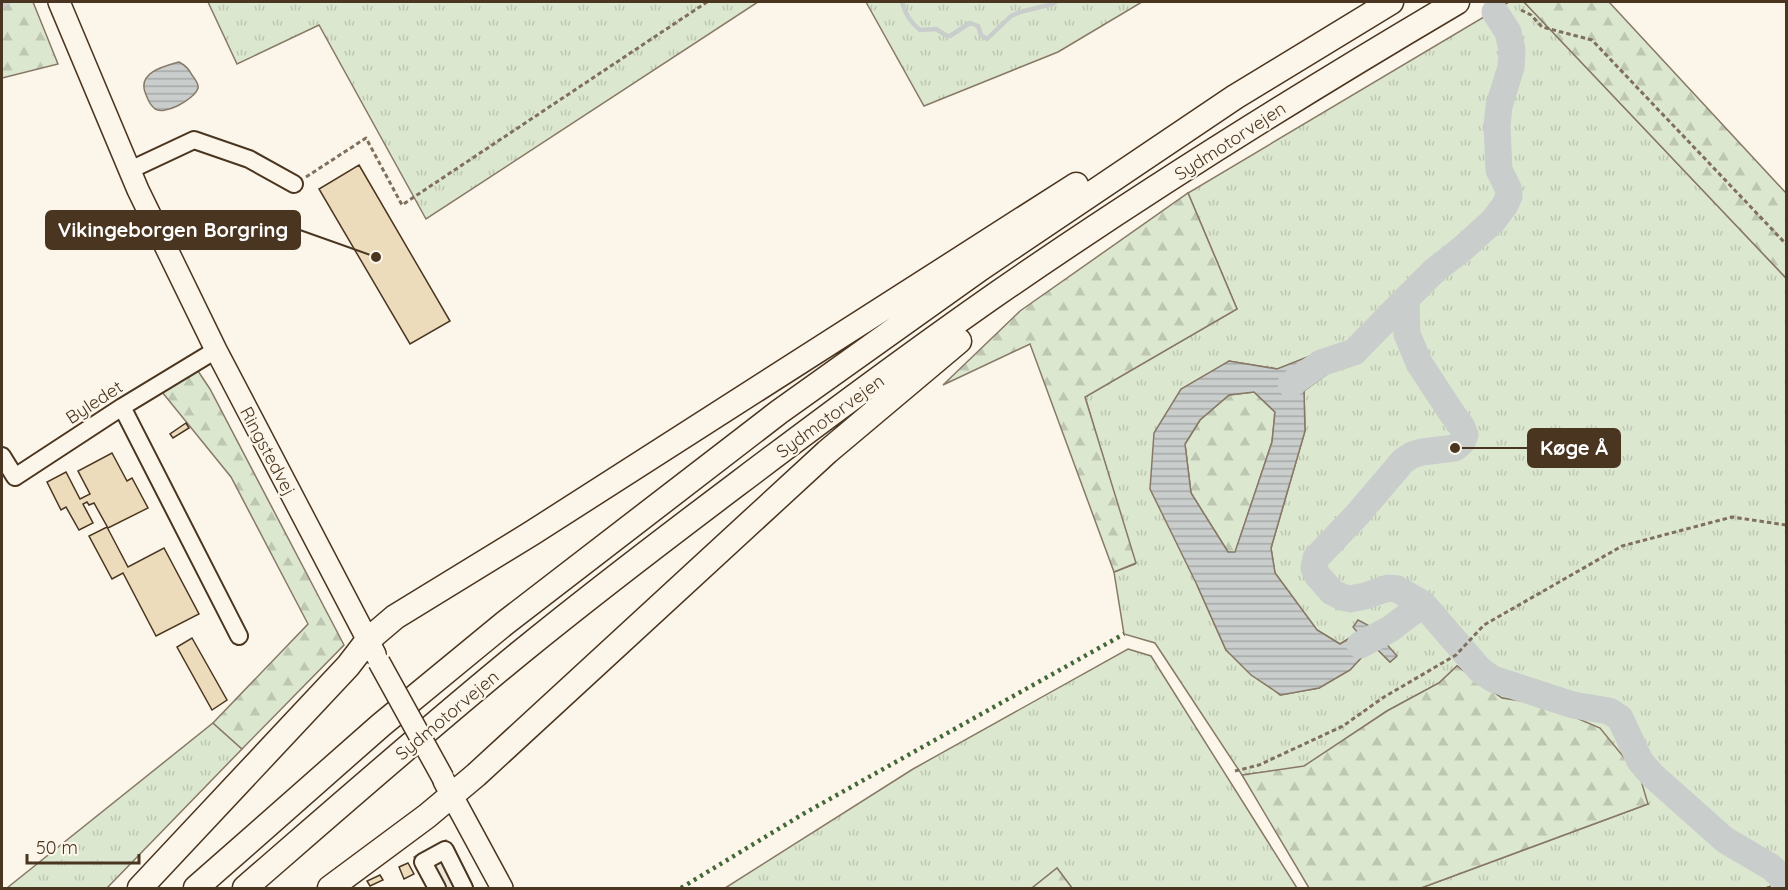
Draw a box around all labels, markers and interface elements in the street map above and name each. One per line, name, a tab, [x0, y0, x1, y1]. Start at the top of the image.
street label: Sydmotorvejen	[1170, 96, 1290, 186]
callout: Vikingeborgen Borgring	[46, 211, 300, 249]
text: Vikingeborgen Borgring	[58, 217, 288, 242]
street label: Sydmotorvejen	[771, 369, 889, 463]
street label: Byledet	[61, 375, 127, 429]
street label: Ringstedvej	[235, 403, 301, 499]
callout: Køge Å	[1528, 429, 1620, 467]
text: Køge Å	[1540, 435, 1608, 460]
street label: Sydmotorvejen	[391, 665, 503, 765]
scale bar	[27, 827, 140, 865]
text: 50 m	[36, 836, 78, 859]

